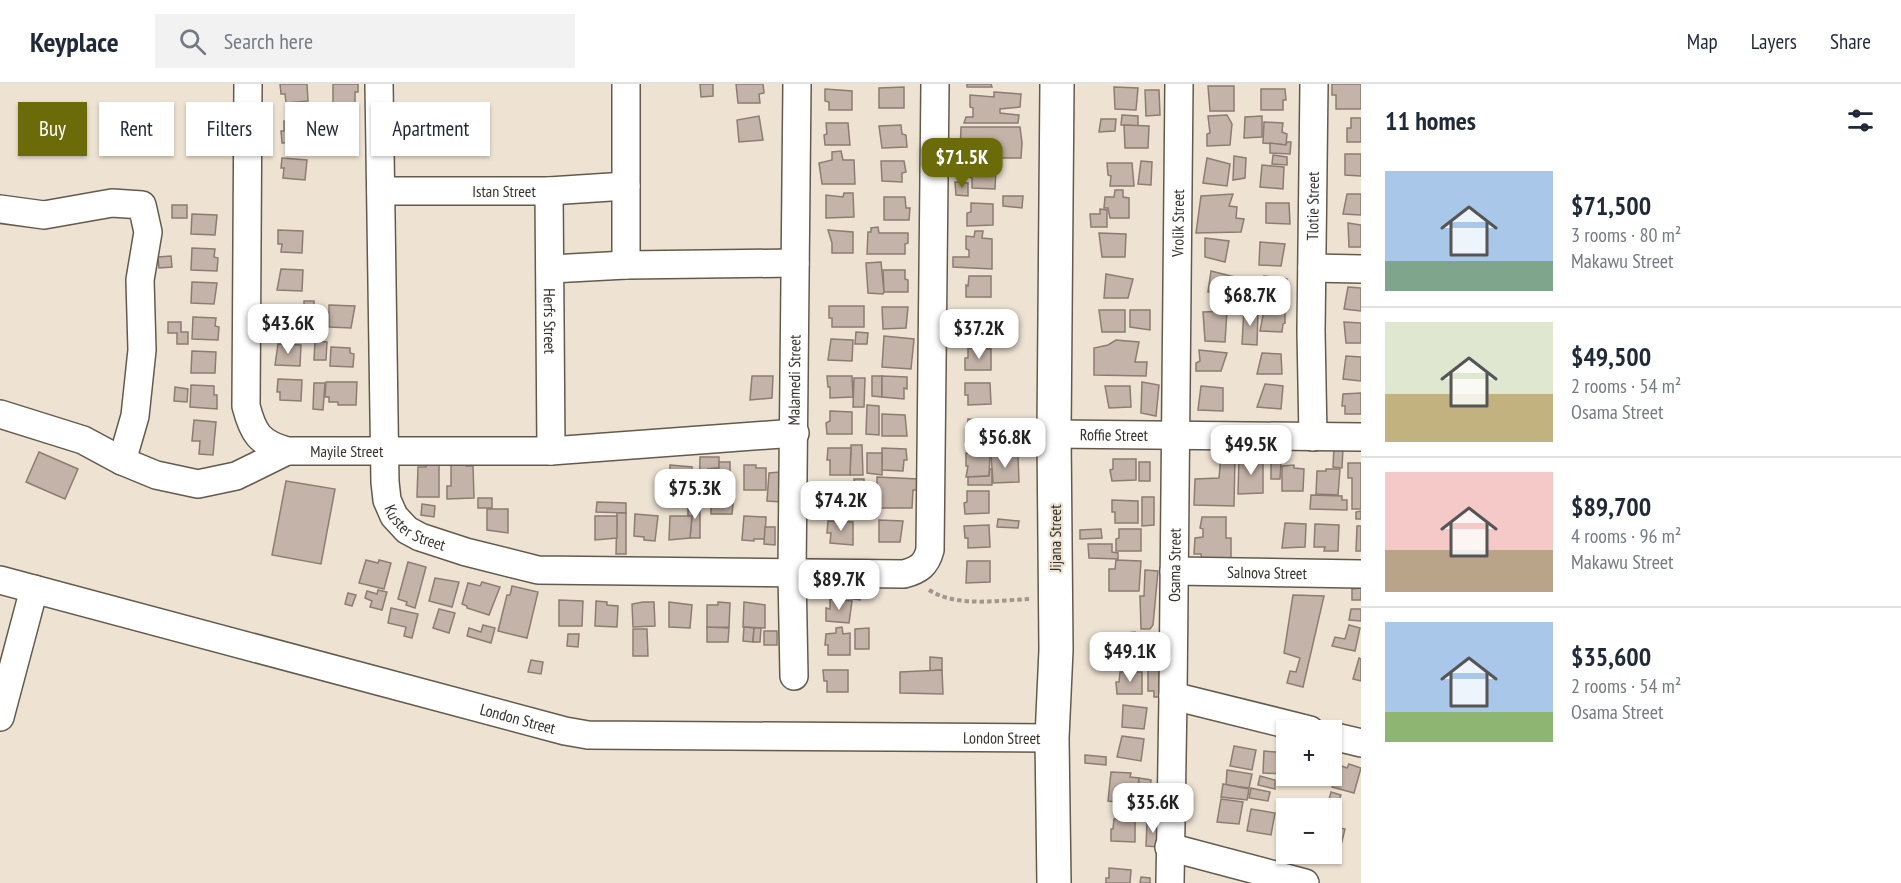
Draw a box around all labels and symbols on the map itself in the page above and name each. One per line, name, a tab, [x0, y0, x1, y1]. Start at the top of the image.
pin: $71.5K	[913, 138, 1011, 189]
street label: Tlotie Street	[1302, 171, 1323, 241]
street label: Istan Street	[472, 181, 536, 201]
street label: Vrolik Street	[1167, 189, 1188, 258]
pin: $68.7K	[1201, 276, 1299, 327]
street label: Herfs Street	[540, 288, 560, 355]
pin: $43.6K	[239, 304, 337, 355]
pin: $37.2K	[930, 309, 1028, 360]
street label: Malamedi Street	[784, 334, 804, 426]
pin: $56.8K	[956, 418, 1054, 469]
street label: Roffie Street	[1080, 424, 1149, 445]
pin: $49.5K	[1202, 425, 1300, 476]
street label: Mayile Street	[310, 441, 384, 461]
pin: $75.3K	[646, 469, 744, 520]
pin: $74.2K	[792, 481, 890, 532]
street label: Kuster Street	[380, 501, 449, 555]
street label: Jijana Street	[1045, 504, 1065, 573]
street label: Osama Street	[1164, 527, 1185, 602]
pin: $89.7K	[790, 560, 888, 611]
street label: Salnova Street	[1227, 562, 1308, 583]
pin: $49.1K	[1081, 632, 1179, 683]
street label: London Street	[478, 699, 558, 738]
street label: London Street	[963, 727, 1041, 748]
pin: $35.6K	[1104, 783, 1202, 834]

